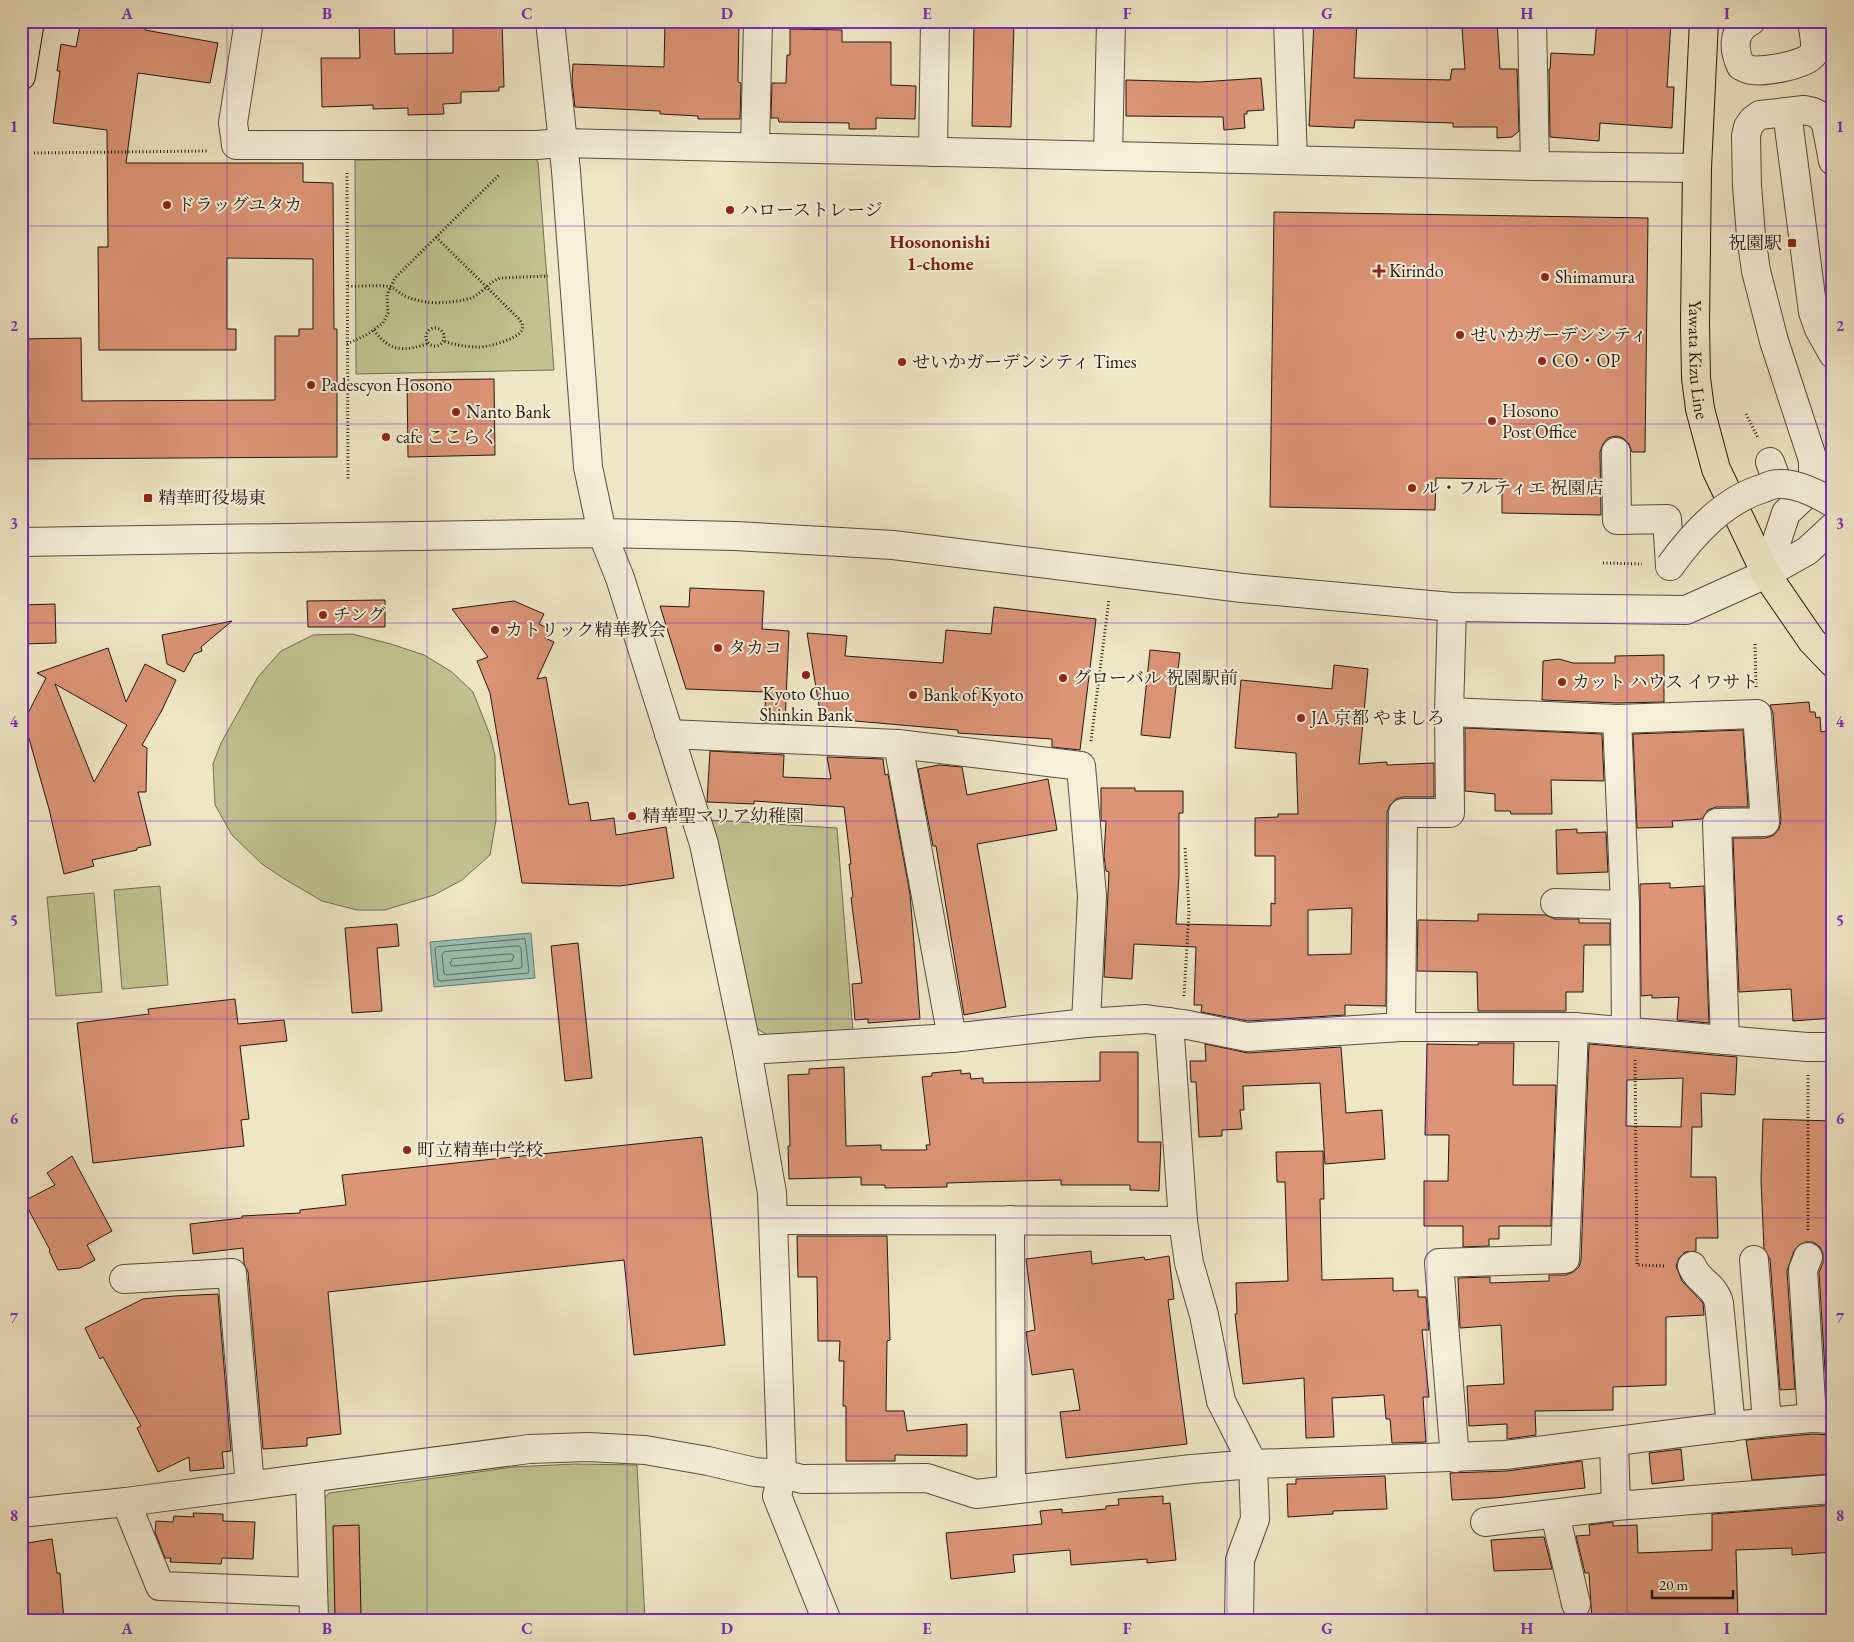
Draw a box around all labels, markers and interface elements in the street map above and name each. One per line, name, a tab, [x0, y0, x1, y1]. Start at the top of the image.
text: A	[120, 3, 133, 24]
text: B	[322, 3, 332, 24]
text: C	[521, 3, 533, 24]
text: D	[721, 3, 733, 24]
text: E	[922, 3, 932, 24]
text: F	[1123, 3, 1132, 24]
text: G	[1321, 3, 1333, 24]
text: H	[1521, 3, 1534, 24]
text: I	[1724, 3, 1730, 24]
text: 1	[10, 116, 18, 137]
text: 1	[1836, 116, 1844, 137]
place label: ドラッグユタカ	[177, 193, 302, 216]
place label: ハローストレージ	[740, 198, 883, 221]
marker: ドラッグユタカ	[161, 199, 173, 211]
marker: ハローストレージ	[724, 204, 736, 216]
district label: Hosononishi 1-chome	[890, 229, 991, 276]
place label: 祝園駅	[1728, 231, 1782, 254]
marker: 祝園駅	[1786, 237, 1798, 249]
place label: Kirindo	[1389, 259, 1444, 282]
marker: Kirindo	[1373, 265, 1385, 277]
place label: Shimamura	[1555, 265, 1636, 288]
marker: Shimamura	[1539, 271, 1551, 283]
street label: Yawata Kizu Line	[1684, 300, 1714, 422]
text: 2	[10, 315, 19, 336]
text: 2	[1836, 315, 1845, 336]
place label: せいかガーデンシティ	[1470, 323, 1648, 346]
marker: せいかガーデンシティ	[1454, 329, 1466, 341]
place label: CO・OP	[1552, 349, 1620, 372]
place label: せいかガーデンシティ Times	[912, 350, 1137, 373]
marker: CO・OP	[1536, 355, 1548, 367]
marker: せいかガーデンシティ Times	[896, 356, 908, 368]
place label: Padescyon Hosono	[321, 373, 452, 396]
marker: Padescyon Hosono	[305, 379, 317, 391]
place label: Hosono Post Office	[1502, 399, 1577, 443]
place label: Nanto Bank	[466, 400, 551, 423]
marker: Nanto Bank	[450, 406, 462, 418]
marker: Hosono Post Office	[1486, 415, 1498, 427]
place label: cafe ここらく	[396, 425, 498, 448]
marker: cafe ここらく	[380, 431, 392, 443]
place label: ル・フルティエ 祝園店	[1422, 476, 1603, 499]
marker: ル・フルティエ 祝園店	[1406, 482, 1418, 494]
place label: 精華町役場東	[158, 486, 266, 509]
marker: 精華町役場東	[142, 492, 154, 504]
text: 3	[10, 513, 18, 534]
text: 3	[1836, 513, 1844, 534]
place label: チング	[333, 603, 386, 626]
marker: チング	[317, 609, 329, 621]
place label: カトリック精華教会	[505, 618, 666, 641]
marker: カトリック精華教会	[489, 624, 501, 636]
place label: タカコ	[728, 636, 782, 659]
marker: タカコ	[712, 642, 724, 654]
place label: グローバル 祝園駅前	[1073, 666, 1238, 689]
marker: Kyoto Chuo Shinkin Bank	[800, 669, 812, 681]
place label: カット ハウス イワサト	[1572, 670, 1758, 693]
marker: グローバル 祝園駅前	[1057, 672, 1069, 684]
marker: カット ハウス イワサト	[1556, 676, 1568, 688]
place label: Kyoto Chuo Shinkin Bank	[759, 682, 853, 726]
place label: Bank of Kyoto	[923, 683, 1024, 706]
marker: Bank of Kyoto	[907, 689, 919, 701]
place label: JA 京都 やましろ	[1309, 706, 1445, 729]
text: 4	[10, 711, 19, 732]
text: 4	[1836, 711, 1845, 732]
marker: JA 京都 やましろ	[1295, 712, 1307, 724]
place label: 精華聖マリア幼稚園	[642, 804, 804, 827]
marker: 精華聖マリア幼稚園	[626, 810, 638, 822]
text: 5	[10, 910, 18, 931]
text: 5	[1836, 910, 1844, 931]
text: 6	[10, 1108, 19, 1129]
text: 6	[1836, 1108, 1845, 1129]
place label: 町立精華中学校	[417, 1138, 543, 1161]
marker: 町立精華中学校	[401, 1144, 413, 1156]
text: 7	[10, 1307, 19, 1328]
text: 7	[1836, 1307, 1845, 1328]
text: 8	[10, 1505, 18, 1526]
text: 8	[1836, 1505, 1844, 1526]
scale bar	[1652, 1567, 1733, 1599]
text: 20 m	[1659, 1575, 1688, 1594]
text: A	[120, 1618, 133, 1639]
text: B	[322, 1618, 332, 1639]
text: C	[521, 1618, 533, 1639]
text: D	[721, 1618, 733, 1639]
text: E	[922, 1618, 932, 1639]
text: F	[1123, 1618, 1132, 1639]
text: G	[1321, 1618, 1333, 1639]
text: H	[1521, 1618, 1534, 1639]
text: I	[1724, 1618, 1730, 1639]

